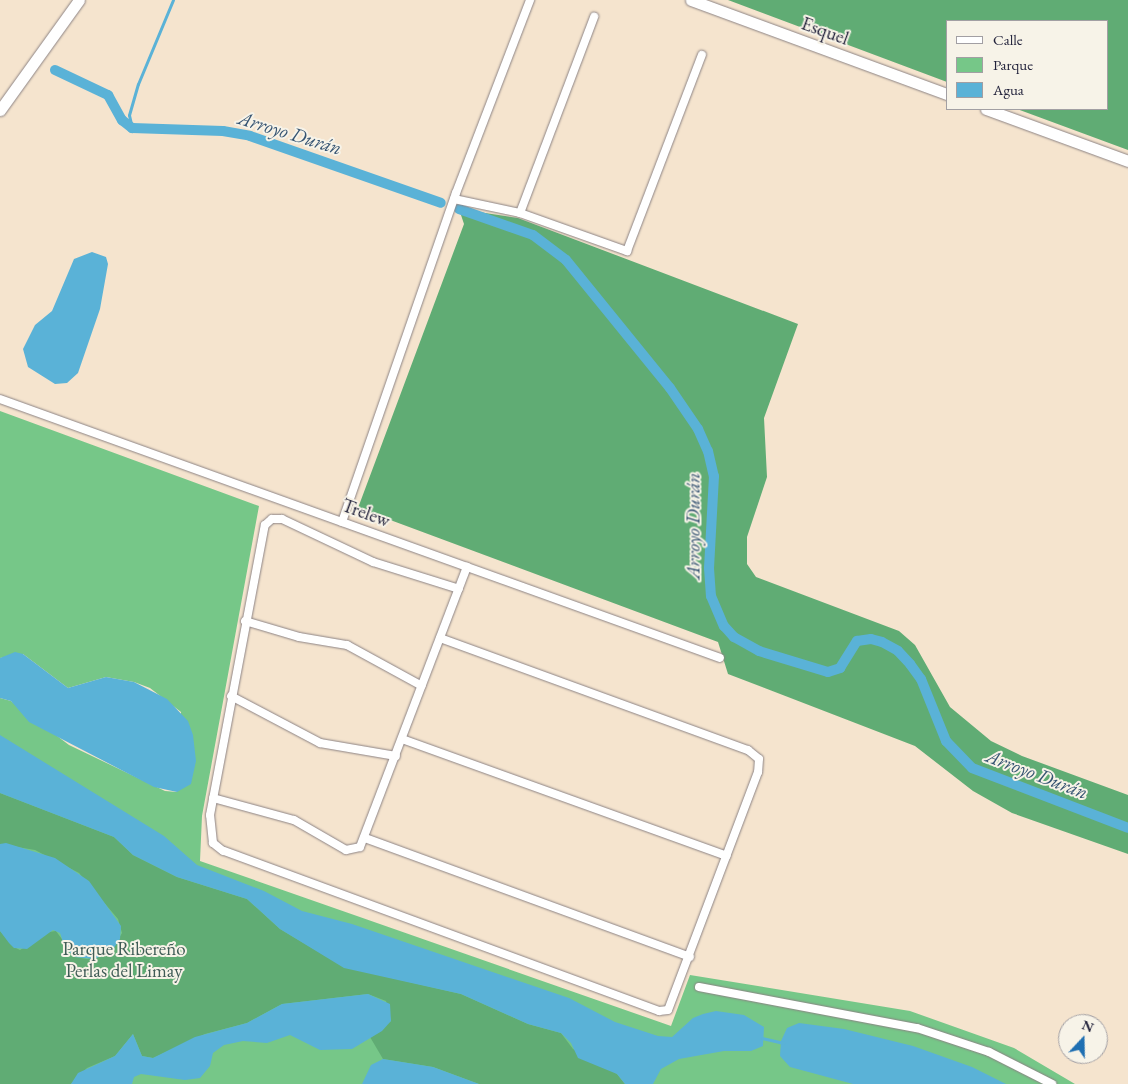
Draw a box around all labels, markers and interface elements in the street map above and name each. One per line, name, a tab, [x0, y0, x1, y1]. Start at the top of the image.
street label: Esquel	[798, 12, 852, 50]
legend	[946, 20, 1108, 110]
text: Calle	[993, 30, 1023, 49]
text: Parque	[993, 55, 1033, 74]
text: Agua	[993, 80, 1024, 99]
water label: Arroyo Durán	[235, 106, 345, 160]
water label: Arroyo Durán	[681, 473, 705, 579]
street label: Trelew	[339, 494, 393, 532]
water label: Arroyo Durán	[983, 744, 1091, 804]
park label: Parque Ribereño Perlas del Limay	[62, 938, 186, 982]
north arrow	[1058, 1014, 1108, 1064]
text: N	[1079, 1015, 1097, 1036]

